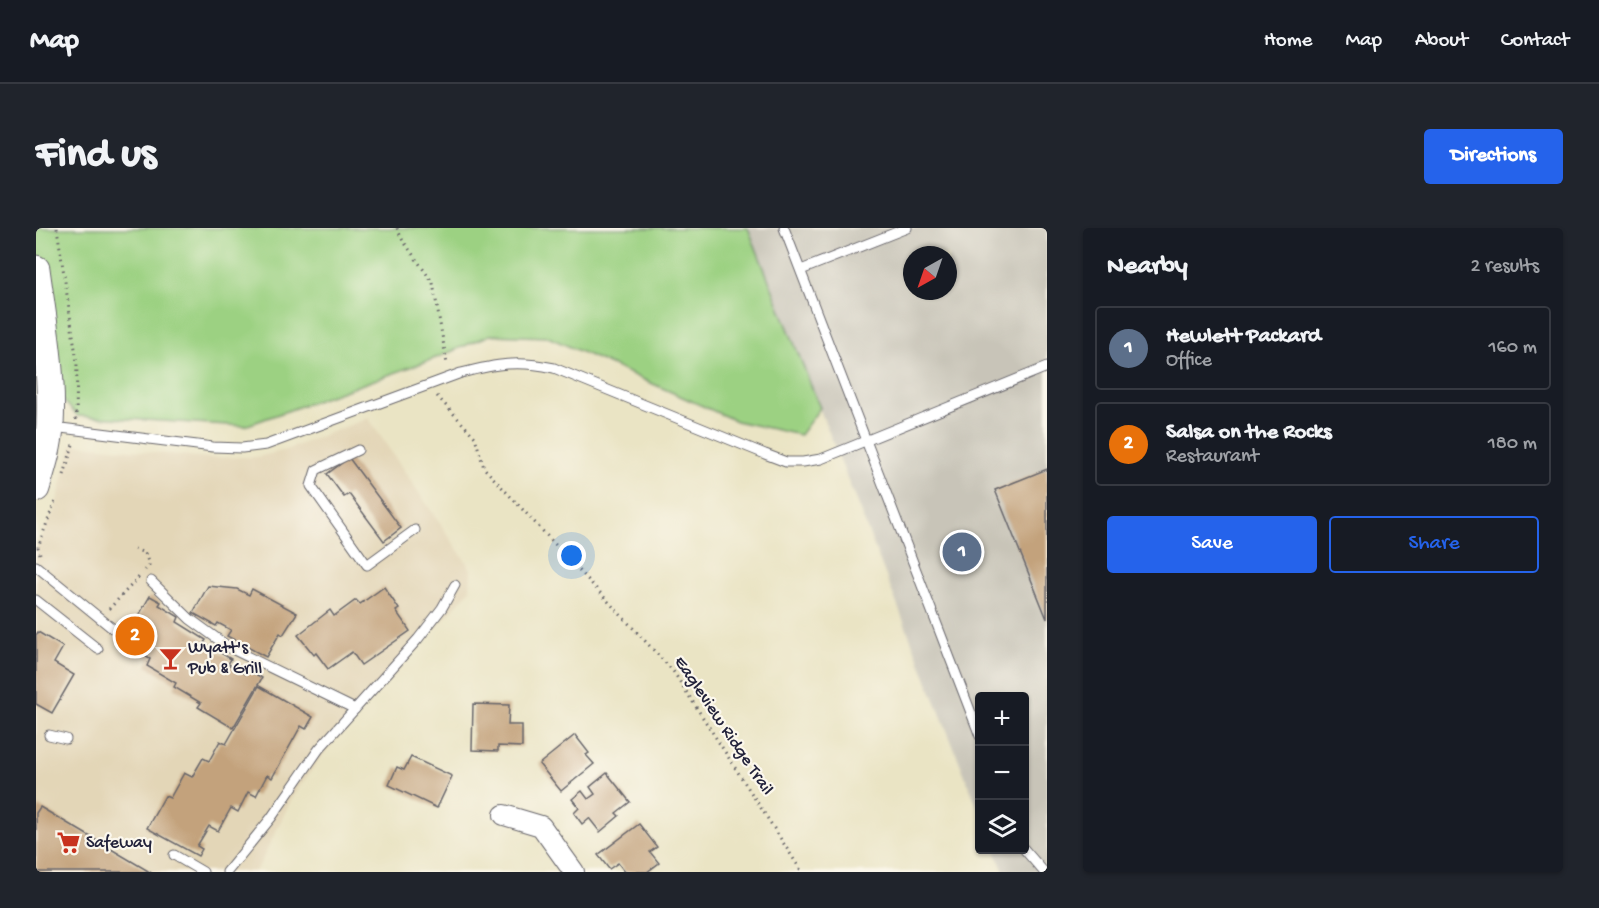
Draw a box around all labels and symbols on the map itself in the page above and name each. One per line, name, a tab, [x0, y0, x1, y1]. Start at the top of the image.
north arrow	[903, 246, 957, 300]
pin: 1	[942, 530, 982, 574]
your location	[557, 541, 586, 570]
pin: 2	[116, 614, 154, 658]
place label: Wyatt's Pub & Grill	[187, 638, 262, 680]
bar icon: Wyatt's Pub & Grill	[157, 645, 183, 671]
street label: Eagleview Ridge Trail	[669, 653, 777, 799]
supermarket icon: Safeway	[55, 830, 81, 856]
place label: Safeway	[86, 833, 152, 854]

